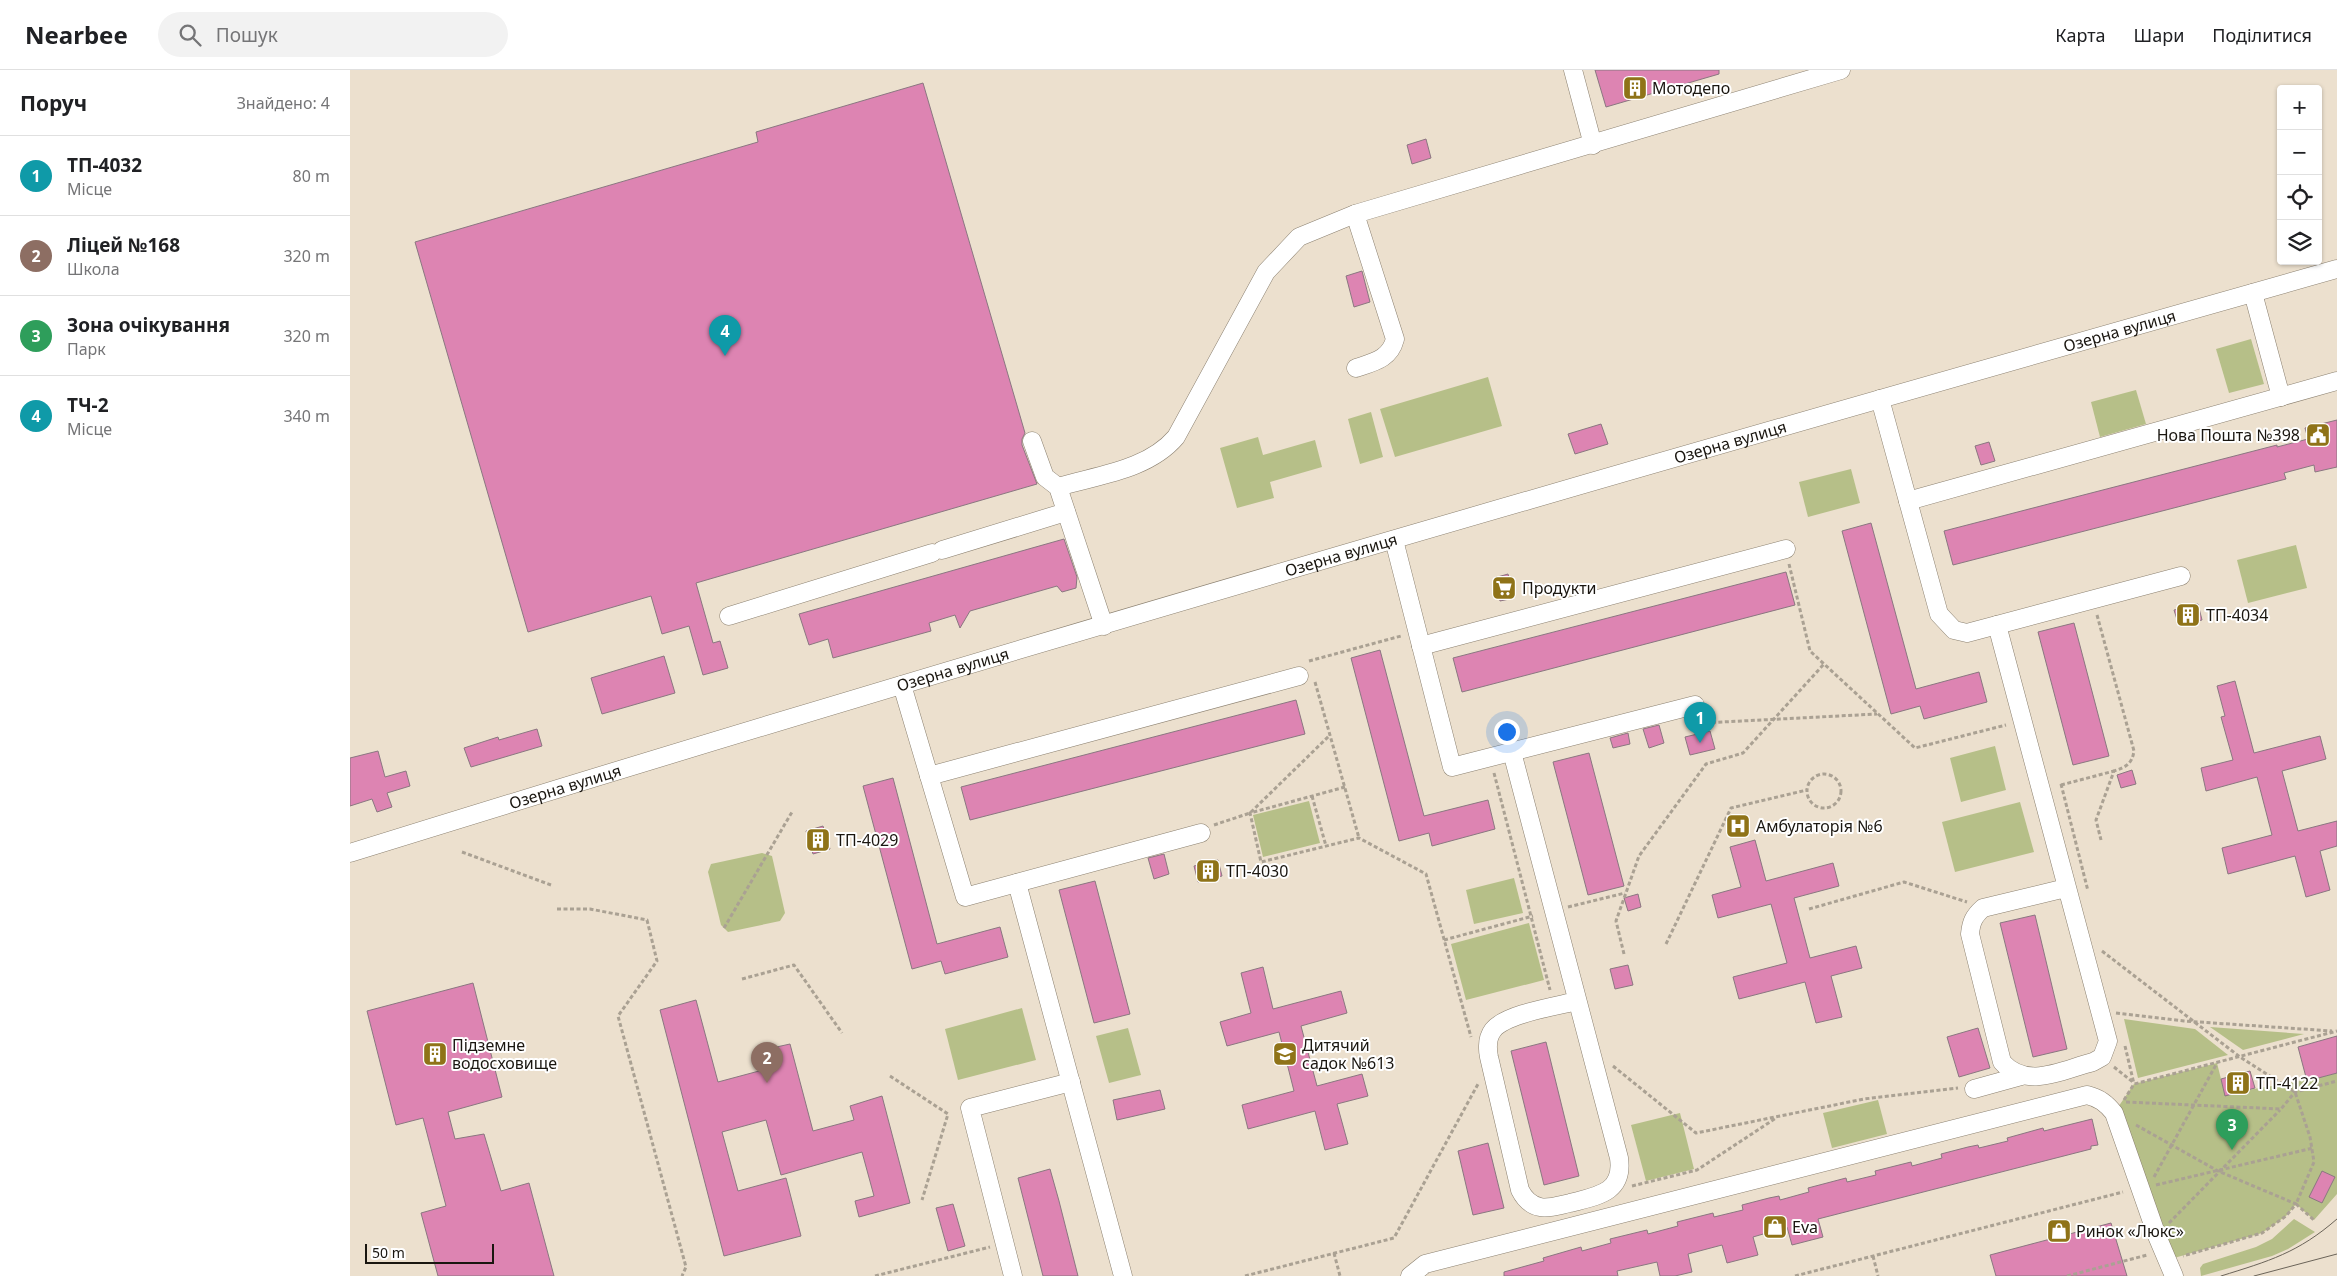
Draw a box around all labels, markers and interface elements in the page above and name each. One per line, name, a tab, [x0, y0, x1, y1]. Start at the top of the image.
search box	[158, 12, 508, 57]
text: Nearbee	[25, 18, 128, 51]
icon: search	[176, 21, 204, 49]
text: Пошук	[216, 22, 278, 48]
text: Карта	[2055, 23, 2106, 47]
text: Шари	[2134, 23, 2184, 47]
text: Поділитися	[2212, 23, 2312, 47]
building icon: Мотодепо	[1622, 75, 1648, 101]
place label: Мотодепо	[1652, 77, 1730, 99]
map controls	[2277, 85, 2322, 265]
button: +	[2277, 85, 2322, 130]
text: Поруч	[20, 89, 87, 117]
text: Знайдено: 4	[237, 92, 330, 114]
button: −	[2277, 130, 2322, 175]
text: ТП-4032	[67, 152, 142, 178]
text: 1	[31, 165, 41, 187]
text: 80 m	[293, 165, 330, 187]
button: locate	[2277, 175, 2322, 220]
text: Місце	[67, 178, 112, 200]
button: layers	[2277, 220, 2322, 265]
text: Ліцей №168	[67, 232, 180, 258]
text: 2	[31, 245, 41, 267]
text: 320 m	[283, 245, 330, 267]
text: Школа	[67, 258, 120, 280]
street label: Озерна вулиця	[2061, 304, 2178, 357]
text: Зона очікування	[67, 312, 230, 338]
pin: 4	[709, 315, 741, 356]
text: 3	[31, 325, 41, 347]
text: 320 m	[283, 325, 330, 347]
text: Парк	[67, 338, 106, 360]
text: ТЧ-2	[67, 392, 109, 418]
text: 4	[31, 405, 41, 427]
text: 340 m	[283, 405, 330, 427]
street label: Озерна вулиця	[1671, 415, 1789, 469]
text: Місце	[67, 418, 112, 440]
public building icon: Нова Пошта №398	[2305, 422, 2331, 448]
place label: Нова Пошта №398	[2157, 424, 2300, 446]
street label: Озерна вулиця	[1282, 528, 1400, 582]
supermarket icon: Продукти	[1491, 575, 1517, 601]
place label: Продукти	[1522, 577, 1597, 599]
building icon: ТП-4034	[2175, 602, 2201, 628]
place label: ТП-4034	[2206, 604, 2268, 626]
street label: Озерна вулиця	[894, 642, 1011, 697]
pin: 1	[1684, 702, 1716, 743]
your location	[1494, 719, 1520, 745]
street label: Озерна вулиця	[506, 759, 624, 814]
hospital icon: Амбулаторія №6	[1725, 813, 1751, 839]
place label: Амбулаторія №6	[1756, 815, 1883, 837]
building icon: ТП-4029	[805, 827, 831, 853]
place label: ТП-4029	[836, 829, 898, 851]
building icon: ТП-4030	[1195, 858, 1221, 884]
place label: ТП-4030	[1226, 860, 1288, 882]
place label: Підземне водосховище	[452, 1034, 557, 1074]
place label: Дитячий садок №613	[1302, 1034, 1394, 1074]
building icon: Підземне водосховище	[422, 1041, 448, 1067]
school or university icon: Дитячий садок №613	[1272, 1041, 1298, 1067]
pin: 2	[751, 1042, 783, 1083]
building icon: ТП-4122	[2225, 1070, 2251, 1096]
place label: ТП-4122	[2256, 1072, 2318, 1094]
pin: 3	[2216, 1109, 2248, 1150]
shop icon: Eva	[1762, 1214, 1788, 1240]
place label: Eva	[1792, 1216, 1818, 1238]
shop icon: Ринок «Люкс»	[2046, 1218, 2072, 1244]
place label: Ринок «Люкс»	[2076, 1220, 2184, 1242]
scale bar	[365, 1241, 494, 1264]
text: 50 m	[372, 1243, 405, 1262]

